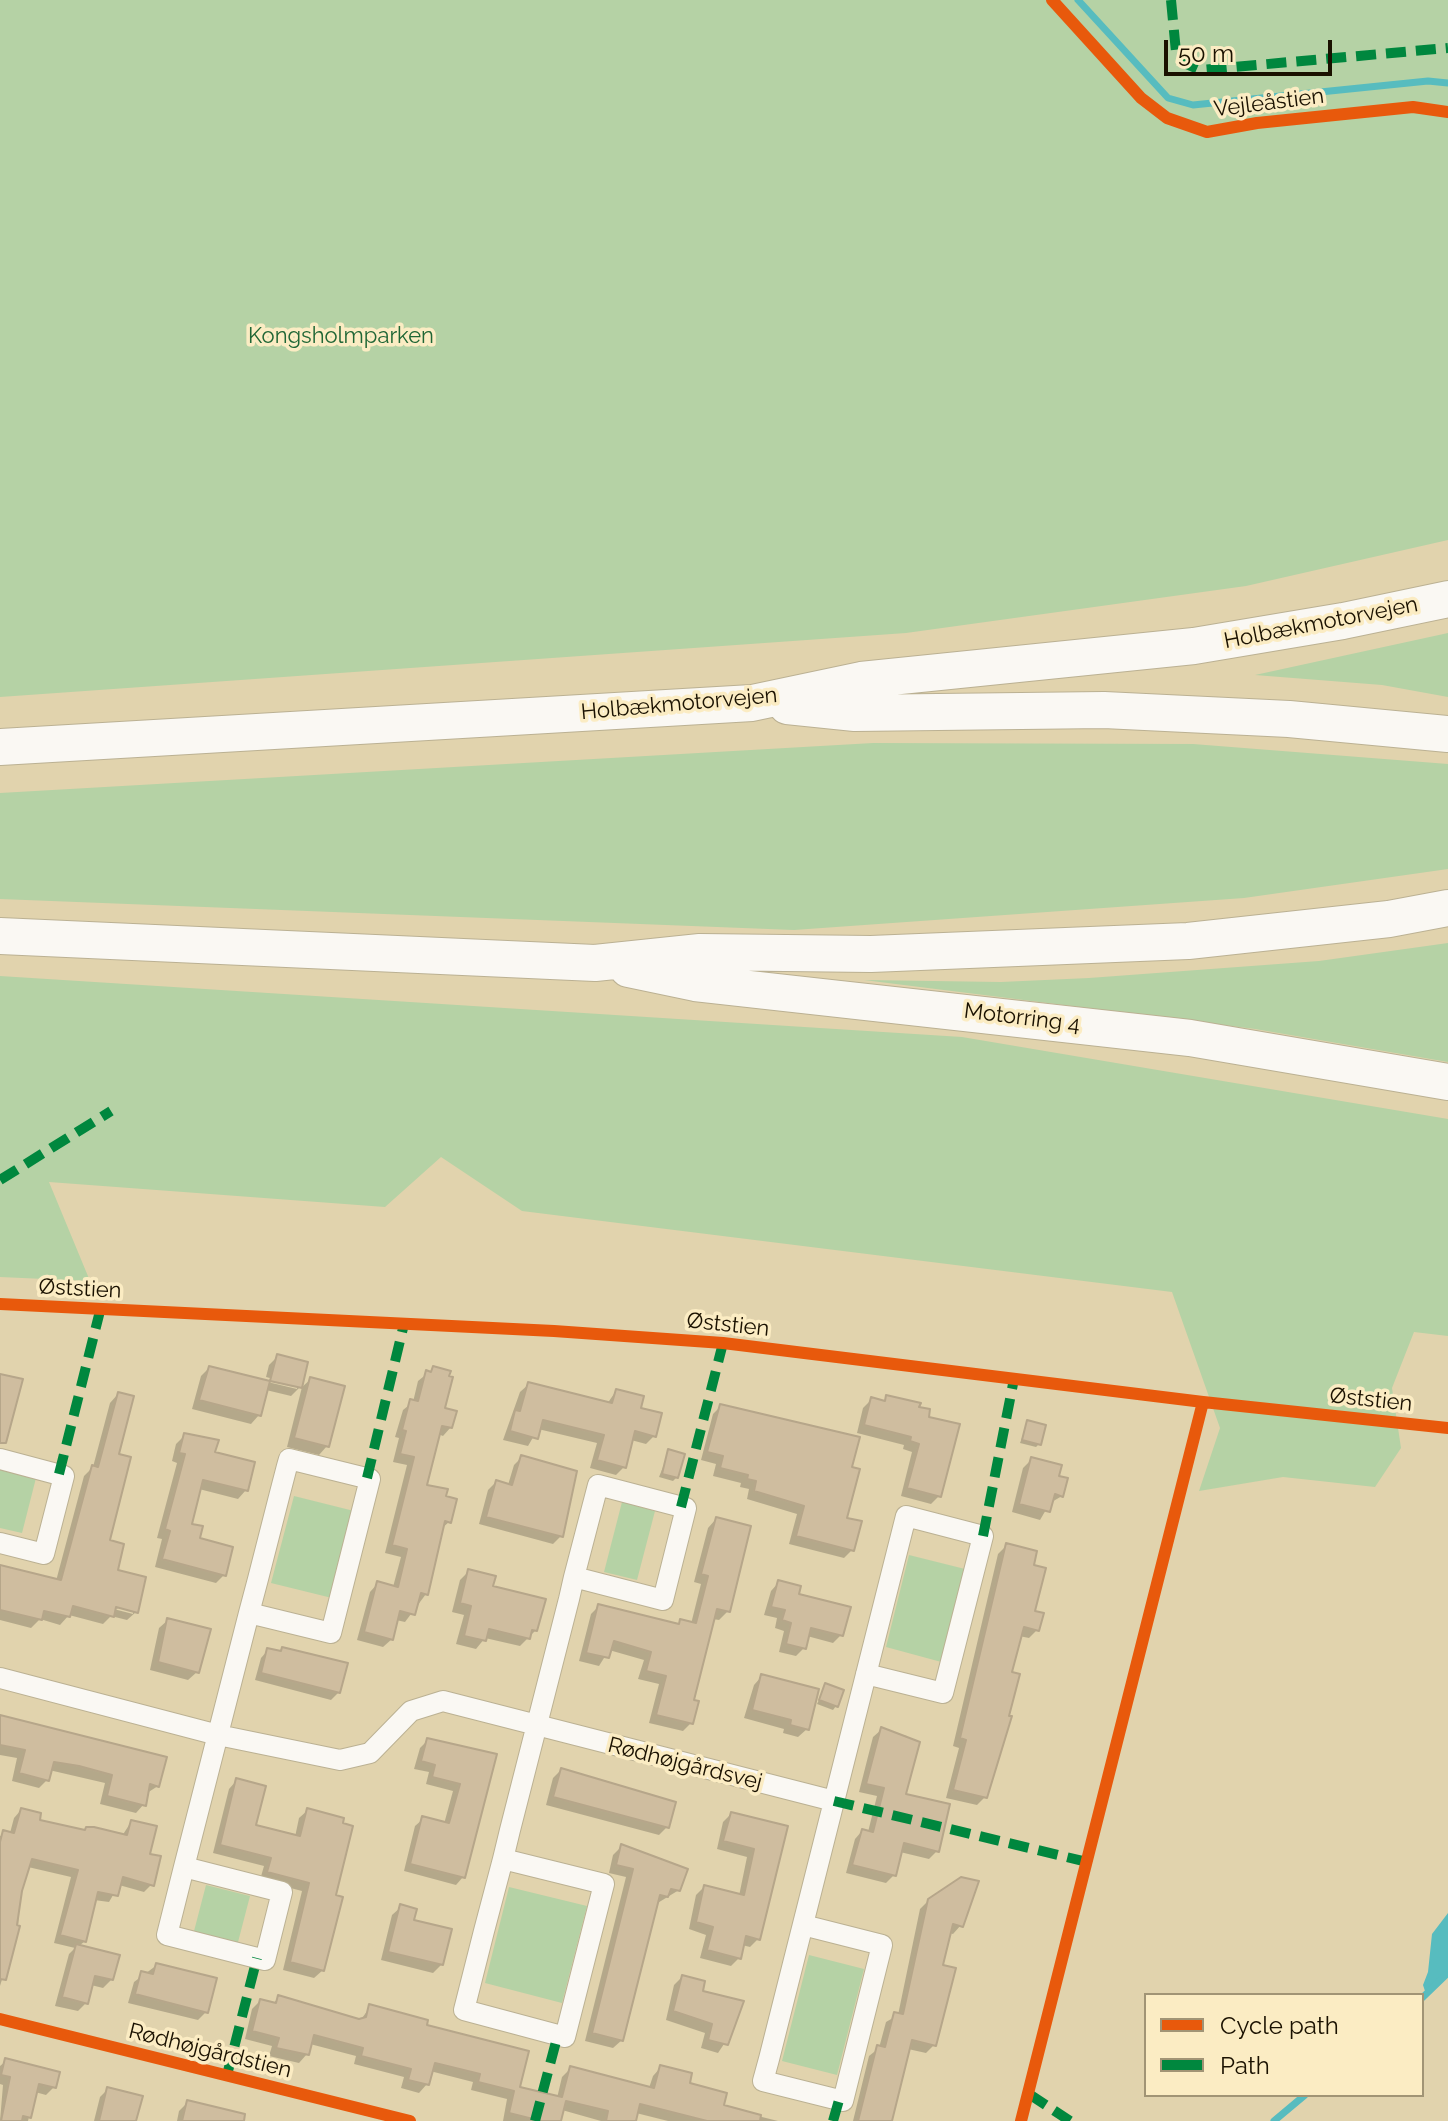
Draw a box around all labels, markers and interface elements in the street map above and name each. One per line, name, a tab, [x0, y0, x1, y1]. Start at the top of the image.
scale bar	[1168, 24, 1336, 74]
text: 50 m	[1178, 39, 1234, 68]
street label: Vejleåstien	[1212, 83, 1326, 123]
park label: Kongsholmparken	[248, 323, 434, 349]
street label: Holbækmotorvejen	[1222, 591, 1420, 655]
street label: Holbækmotorvejen	[580, 682, 778, 726]
street label: Motorring 4	[963, 998, 1081, 1038]
street label: Øststien	[38, 1274, 122, 1304]
street label: Øststien	[685, 1308, 771, 1342]
street label: Øststien	[1328, 1383, 1414, 1417]
street label: Rødhøjgårdsvej	[605, 1732, 765, 1796]
legend	[1144, 1993, 1424, 2097]
text: Cycle path	[1220, 2011, 1339, 2040]
street label: Rødhøjgårdstien	[126, 2018, 294, 2084]
text: Path	[1220, 2051, 1270, 2080]

